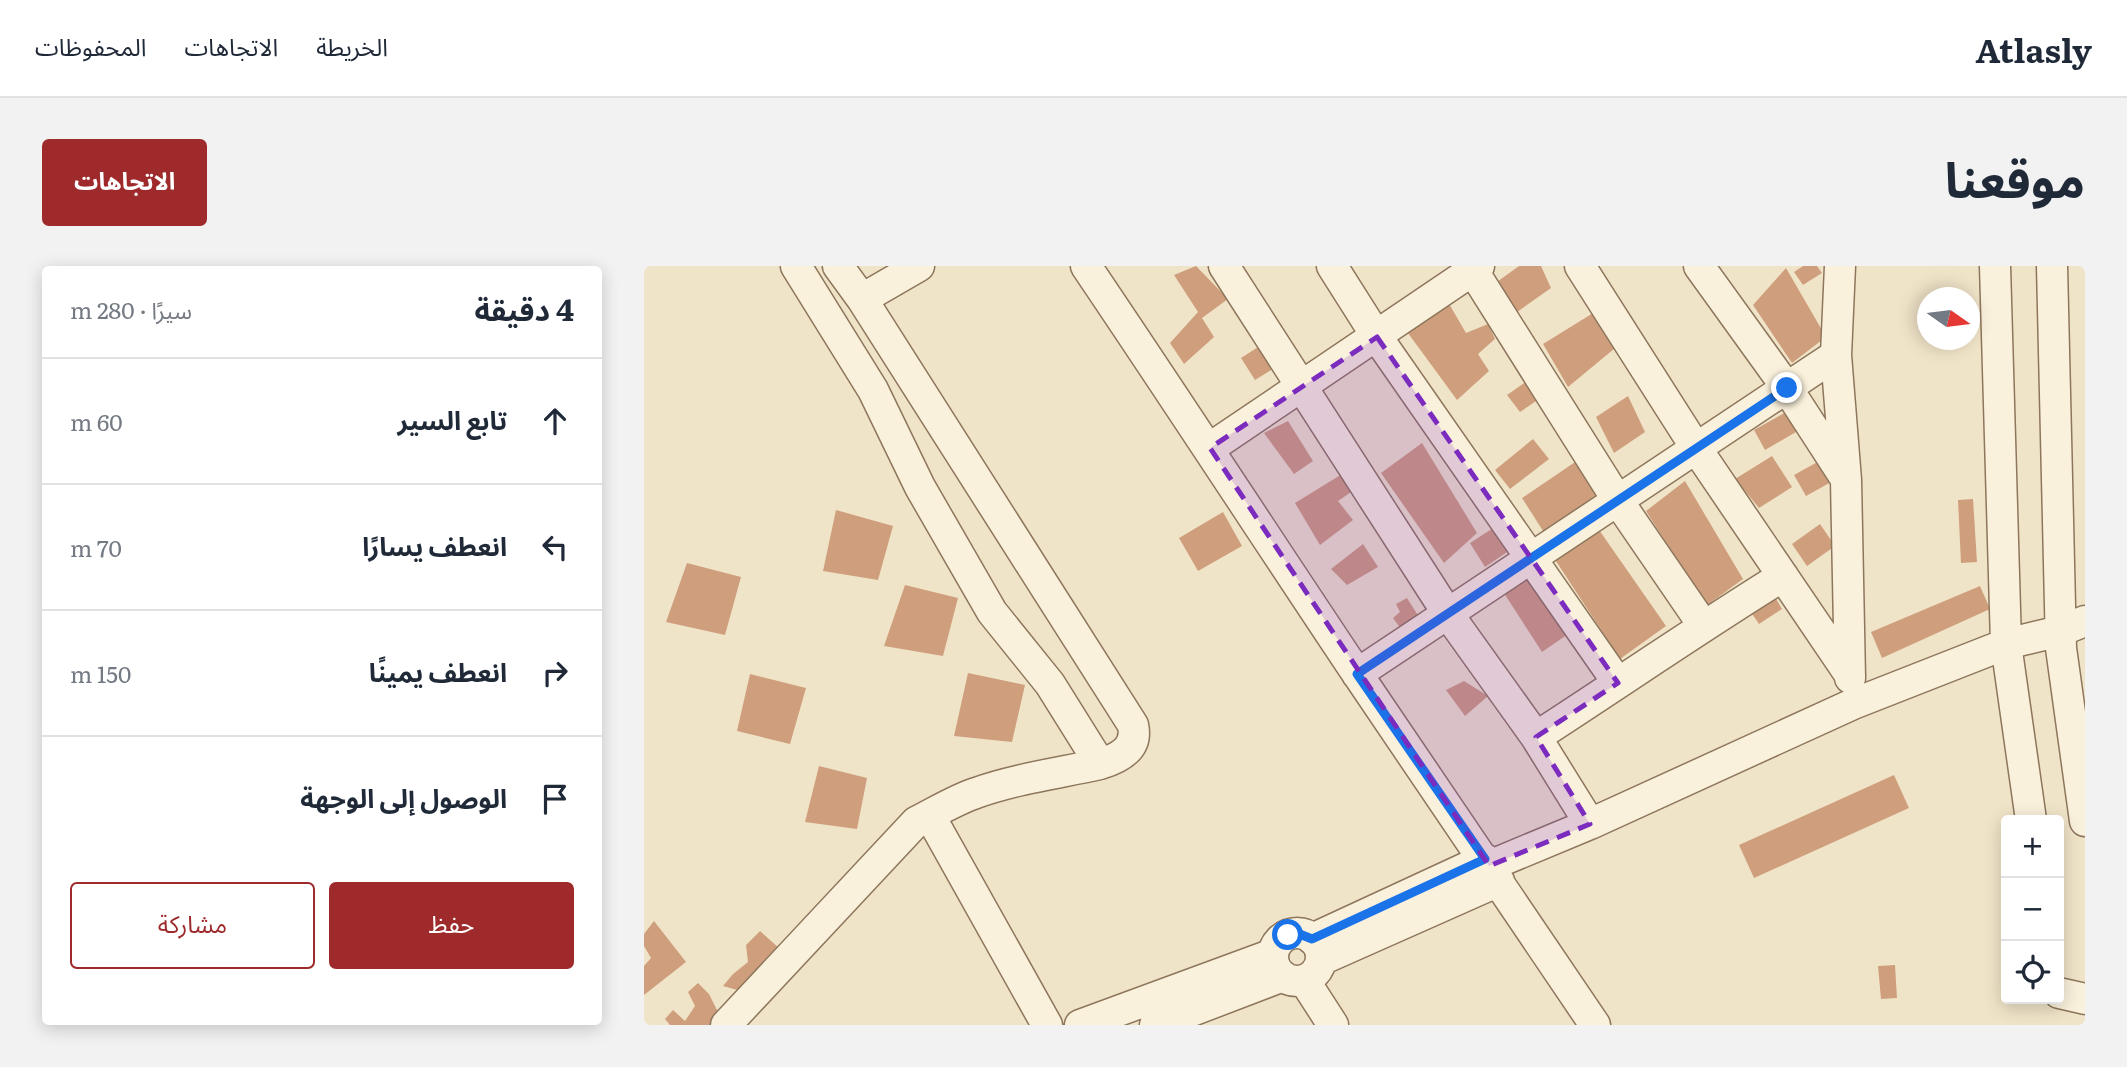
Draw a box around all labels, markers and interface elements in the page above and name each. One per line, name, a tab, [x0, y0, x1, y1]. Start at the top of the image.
text: Atlasly	[1975, 24, 2092, 73]
text: المحفوظات	[35, 28, 146, 63]
text: الاتجاهات	[184, 28, 278, 63]
text: الخريطة	[316, 28, 388, 63]
button: الاتجاهات	[42, 139, 207, 226]
text: موقعنا	[1945, 140, 2085, 213]
text: 4 دقيقة	[474, 286, 574, 330]
north arrow	[1917, 287, 1980, 350]
text: سيرًا · 280 m	[70, 292, 192, 326]
route end	[1771, 372, 1802, 403]
text: تابع السير	[397, 399, 507, 438]
icon: ahead	[536, 402, 574, 440]
text: 60 m	[70, 404, 123, 438]
text: انعطف يسارًا	[362, 525, 507, 564]
icon: left	[536, 528, 574, 566]
text: 70 m	[70, 530, 122, 564]
text: انعطف يمينًا	[369, 651, 507, 690]
icon: right	[536, 654, 574, 692]
text: 150 m	[70, 656, 131, 690]
text: الوصول إلى الوجهة	[300, 777, 507, 816]
icon: arrive	[536, 780, 574, 818]
map controls	[2001, 815, 2064, 1004]
button: +	[2001, 815, 2064, 878]
button: −	[2001, 878, 2064, 941]
button: مشاركة	[70, 882, 315, 969]
button: حفظ	[329, 882, 574, 969]
route start	[1272, 919, 1303, 950]
button: locate	[2001, 941, 2064, 1004]

